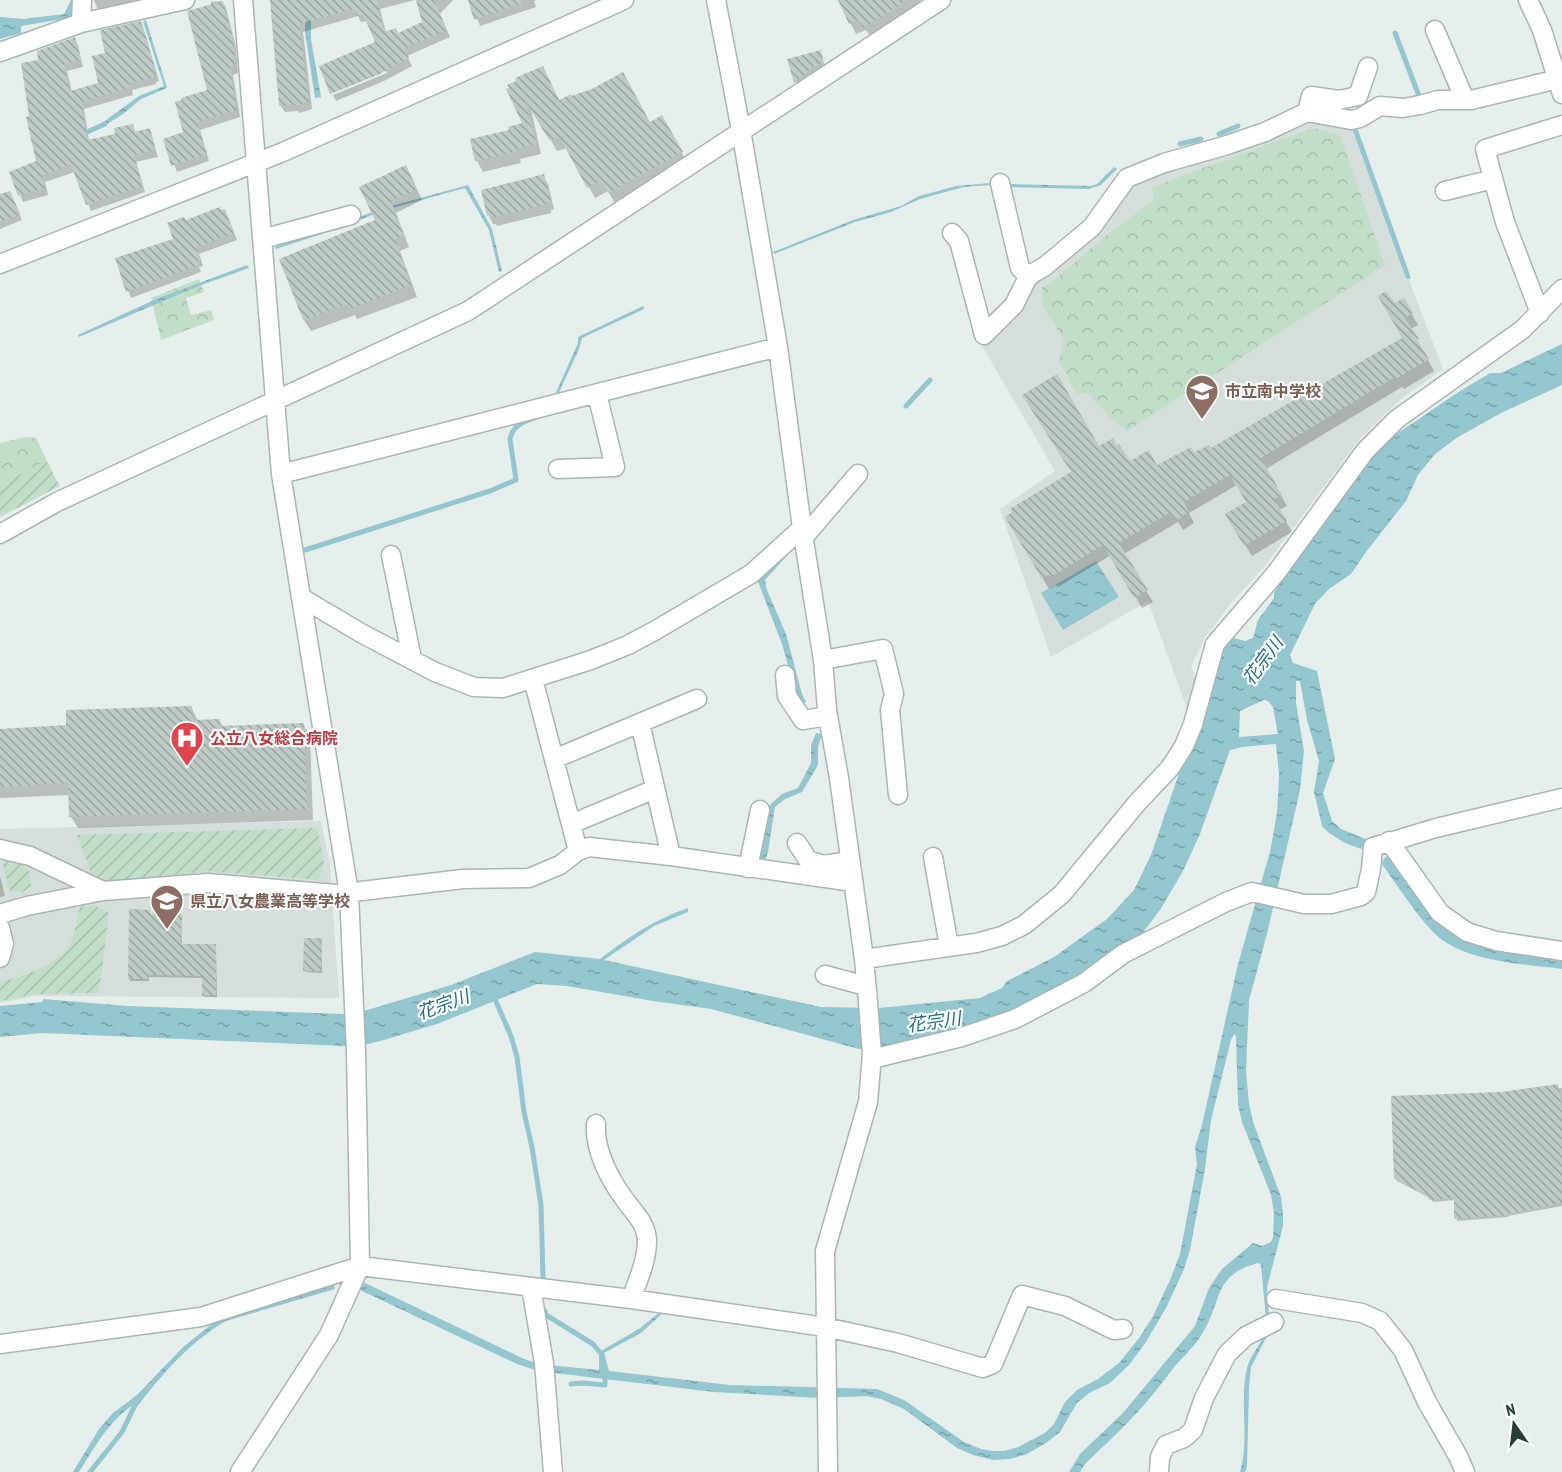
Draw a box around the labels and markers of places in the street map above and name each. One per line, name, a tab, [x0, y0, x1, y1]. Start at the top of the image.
school or university icon: 市立南中学校	[1184, 373, 1220, 420]
place label: 市立南中学校	[1225, 381, 1321, 401]
hospital icon: 公立八女総合病院	[169, 720, 205, 767]
place label: 公立八女総合病院	[210, 728, 338, 748]
school or university icon: 県立八女農業高等学校	[149, 883, 185, 930]
place label: 県立八女農業高等学校	[190, 891, 350, 911]

